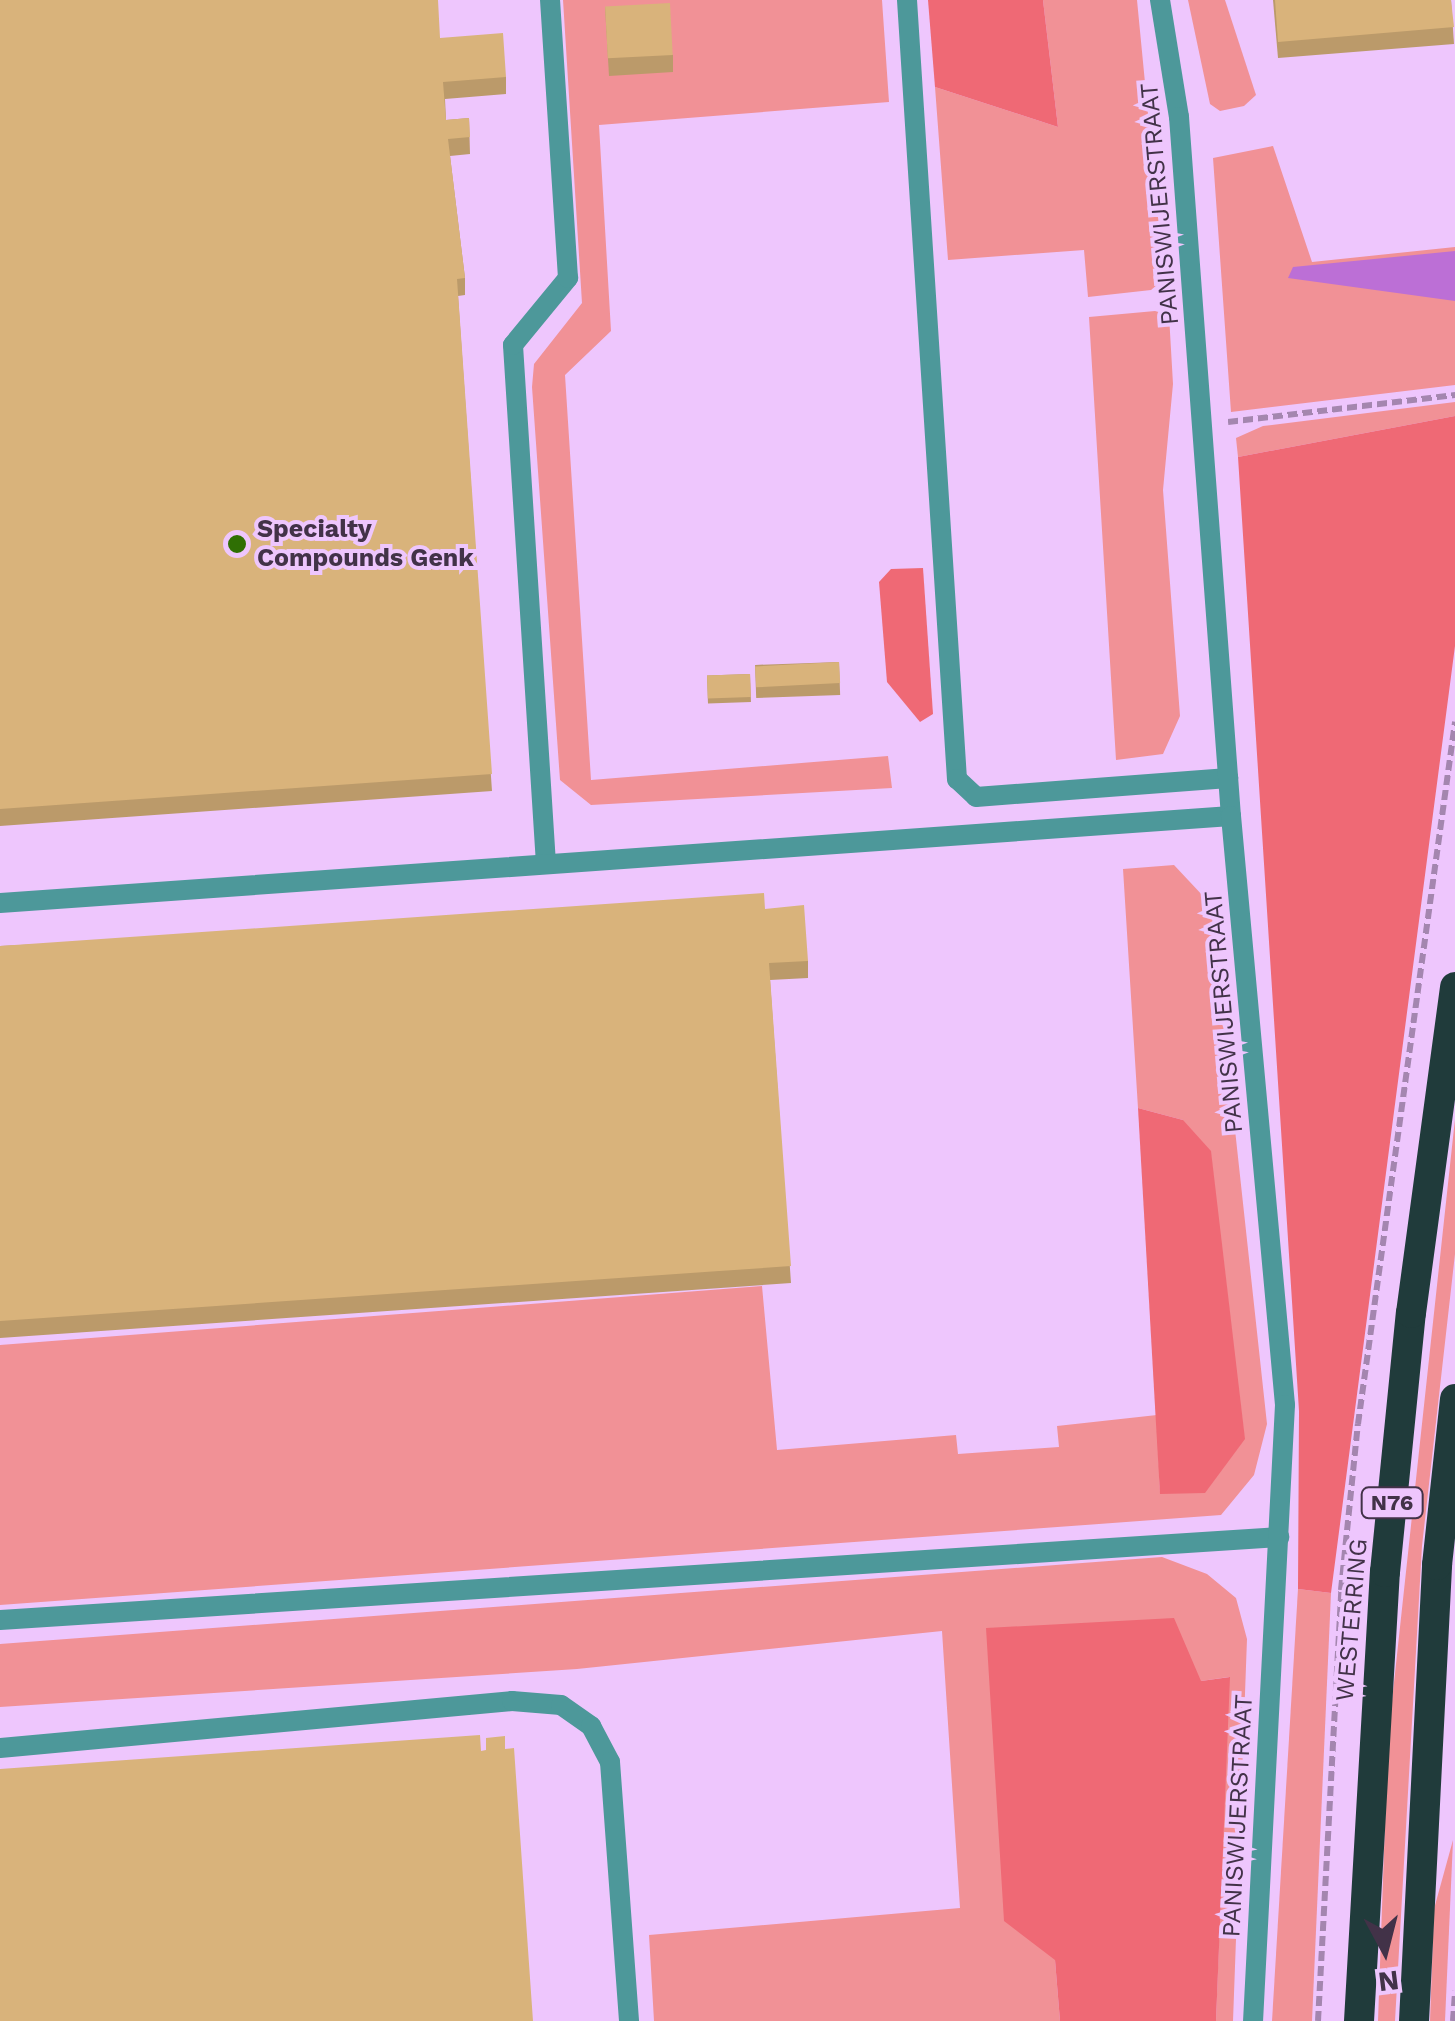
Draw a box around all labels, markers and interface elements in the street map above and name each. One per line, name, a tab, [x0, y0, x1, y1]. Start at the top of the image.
street label: PANISWIJERSTRAAT	[1134, 82, 1186, 326]
place label: Specialty Compounds Genk	[257, 515, 474, 574]
marker: Specialty Compounds Genk	[226, 533, 248, 555]
street label: PANISWIJERSTRAAT	[1198, 890, 1250, 1134]
road number: N76	[1360, 1486, 1424, 1520]
street label: WESTERRING	[1330, 1537, 1374, 1703]
street label: PANISWIJERSTRAAT	[1217, 1694, 1259, 1938]
north arrow	[1335, 1901, 1435, 2001]
text: N	[1376, 1964, 1401, 1999]

